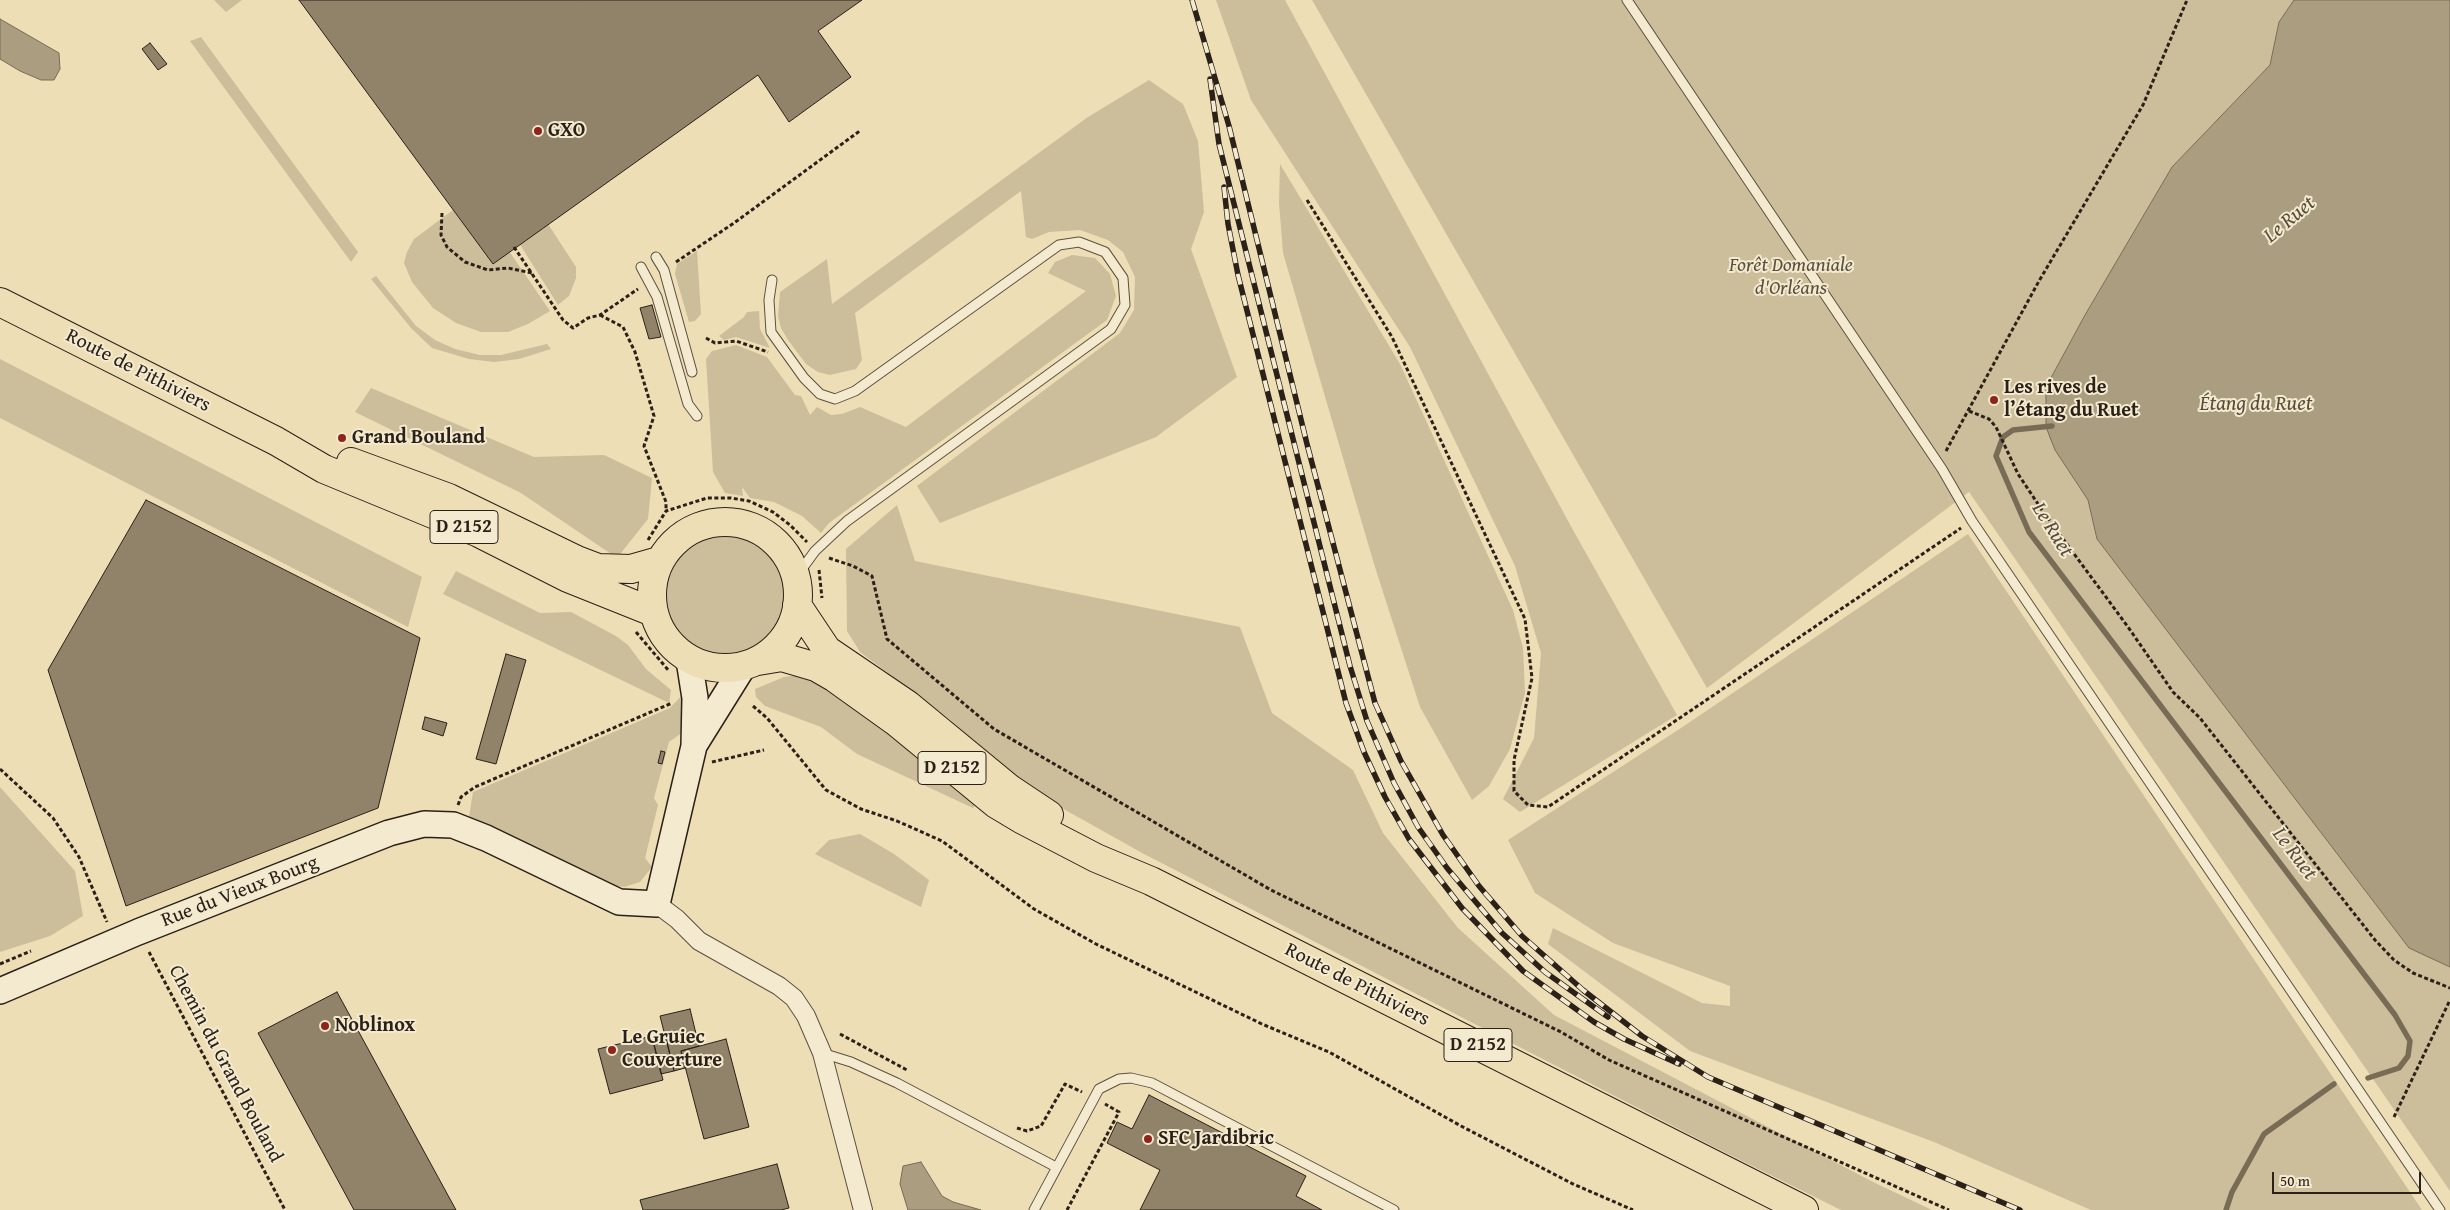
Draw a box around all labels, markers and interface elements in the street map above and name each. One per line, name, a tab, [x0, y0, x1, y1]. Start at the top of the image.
place label: GXO	[548, 119, 585, 143]
marker: GXO	[532, 125, 544, 137]
water label: Le Ruet	[2259, 191, 2321, 249]
park label: Forêt Domaniale d'Orléans	[1729, 254, 1853, 301]
street label: Route de Pithiviers	[62, 324, 214, 418]
place label: Les rives de l’étang du Ruet	[2004, 376, 2139, 423]
water label: Étang du Ruet	[2200, 392, 2312, 418]
marker: Les rives de l’étang du Ruet	[1988, 394, 2000, 406]
place label: Grand Bouland	[352, 426, 485, 450]
marker: Grand Bouland	[336, 432, 348, 444]
water label: Le Ruet	[2026, 498, 2078, 562]
road number: D 2152	[430, 511, 498, 544]
road number: D 2152	[918, 751, 986, 784]
water label: Le Ruet	[2266, 823, 2322, 885]
street label: Rue du Vieux Bourg	[158, 851, 322, 933]
street label: Route de Pithiviers	[1281, 938, 1433, 1032]
street label: Chemin du Grand Bouland	[163, 961, 287, 1167]
place label: Noblinox	[335, 1014, 415, 1038]
marker: Noblinox	[319, 1020, 331, 1032]
place label: Le Gruiec Couverture	[622, 1026, 722, 1073]
road number: D 2152	[1444, 1028, 1512, 1062]
marker: Le Gruiec Couverture	[606, 1044, 618, 1056]
place label: SFC Jardibric	[1158, 1127, 1274, 1151]
marker: SFC Jardibric	[1142, 1133, 1154, 1145]
scale bar	[2275, 1162, 2424, 1194]
text: 50 m	[2280, 1170, 2310, 1191]

